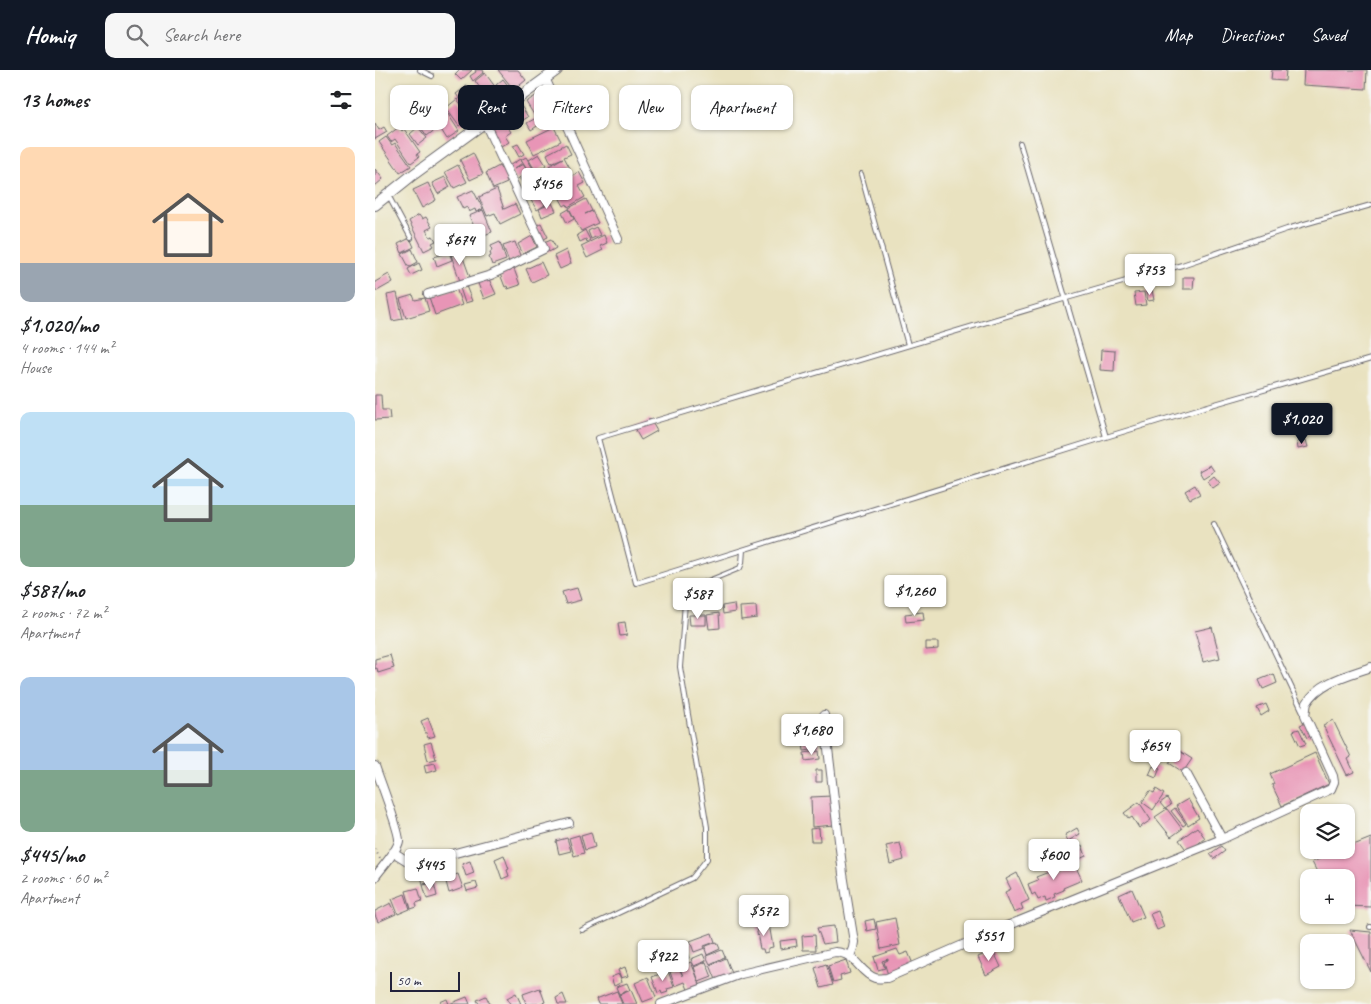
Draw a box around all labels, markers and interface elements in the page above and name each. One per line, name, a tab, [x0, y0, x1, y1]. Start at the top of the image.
search box	[105, 13, 455, 58]
text: Homiq	[25, 20, 75, 50]
icon: search	[123, 21, 151, 49]
text: Search here	[163, 23, 240, 47]
text: Map	[1165, 24, 1192, 46]
text: Directions	[1220, 24, 1283, 46]
text: Saved	[1311, 24, 1346, 46]
chip: Buy	[390, 85, 448, 130]
chip: Rent	[458, 85, 524, 130]
chip: Filters	[534, 85, 609, 130]
chip: New	[619, 85, 681, 130]
chip: Apartment	[691, 85, 793, 130]
icon: filters	[327, 86, 355, 114]
text: 13 homes	[20, 87, 89, 113]
pin: $456	[517, 168, 577, 210]
text: $456	[533, 174, 561, 194]
icon: home	[143, 180, 233, 270]
pin: $674	[430, 224, 490, 266]
text: $674	[445, 230, 475, 250]
pin: $753	[1120, 254, 1180, 296]
text: $753	[1136, 260, 1164, 280]
text: $1,020/mo	[20, 312, 98, 338]
text: 4 rooms · 144 m²	[20, 338, 114, 358]
text: House	[20, 358, 51, 378]
pin: $1,020	[1261, 402, 1343, 445]
text: $1,020	[1282, 409, 1322, 429]
icon: home	[143, 445, 233, 535]
pin: $1,260	[874, 574, 956, 617]
text: $587/mo	[20, 577, 84, 603]
pin: $587	[668, 578, 728, 620]
text: $1,260	[895, 581, 935, 601]
text: $587	[684, 584, 712, 604]
text: 2 rooms · 72 m²	[20, 603, 106, 623]
text: Apartment	[20, 623, 79, 643]
icon: home	[143, 710, 233, 800]
pin: $1,680	[771, 714, 853, 756]
text: $1,680	[792, 720, 832, 740]
pin: $654	[1125, 730, 1185, 772]
text: $654	[1141, 736, 1169, 756]
map controls	[1300, 804, 1355, 989]
button: layers	[1300, 804, 1355, 859]
pin: $600	[1024, 838, 1084, 881]
text: $445/mo	[20, 842, 84, 868]
text: $600	[1039, 845, 1069, 865]
pin: $445	[400, 848, 460, 891]
text: $445	[416, 855, 444, 875]
text: 2 rooms · 60 m²	[20, 868, 106, 888]
button: +	[1300, 869, 1355, 924]
text: Apartment	[20, 888, 79, 908]
pin: $572	[734, 894, 794, 937]
text: $572	[750, 901, 778, 921]
pin: $551	[959, 920, 1019, 962]
text: $551	[975, 926, 1003, 946]
button: −	[1300, 934, 1355, 989]
pin: $922	[633, 940, 693, 982]
text: $922	[649, 946, 677, 966]
scale bar	[390, 969, 460, 992]
text: 50 m	[397, 972, 421, 989]

